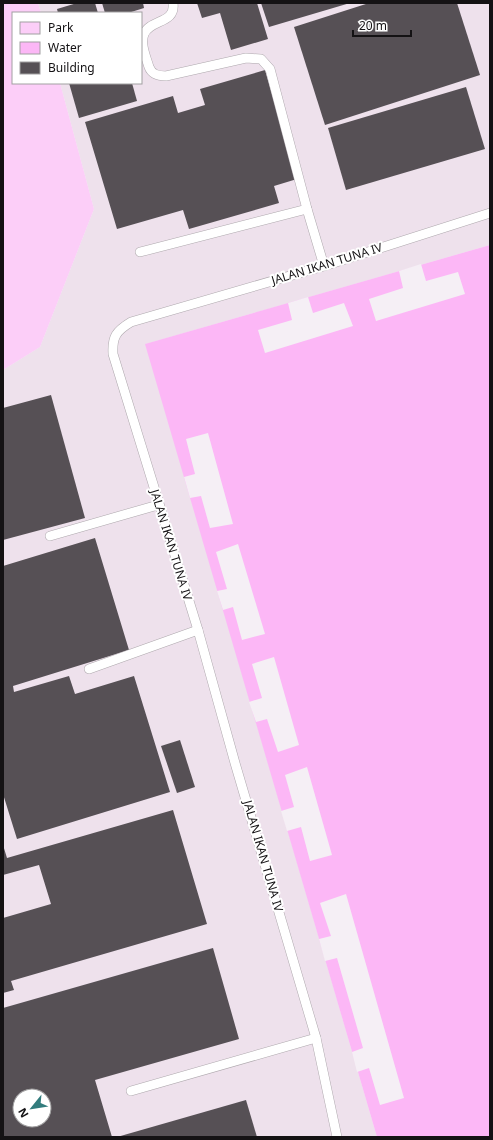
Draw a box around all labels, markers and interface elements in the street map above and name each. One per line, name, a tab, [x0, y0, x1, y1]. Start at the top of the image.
legend	[12, 12, 142, 84]
scale bar	[353, 12, 411, 38]
text: 20 m	[359, 17, 387, 34]
text: Park	[48, 19, 74, 36]
text: Water	[48, 39, 82, 56]
text: Building	[48, 59, 95, 76]
street label: JALAN IKAN TUNA IV	[268, 238, 385, 289]
street label: JALAN IKAN TUNA IV	[146, 486, 197, 603]
street label: JALAN IKAN TUNA IV	[239, 797, 288, 914]
north arrow	[12, 1088, 52, 1128]
text: N	[14, 1106, 32, 1121]

